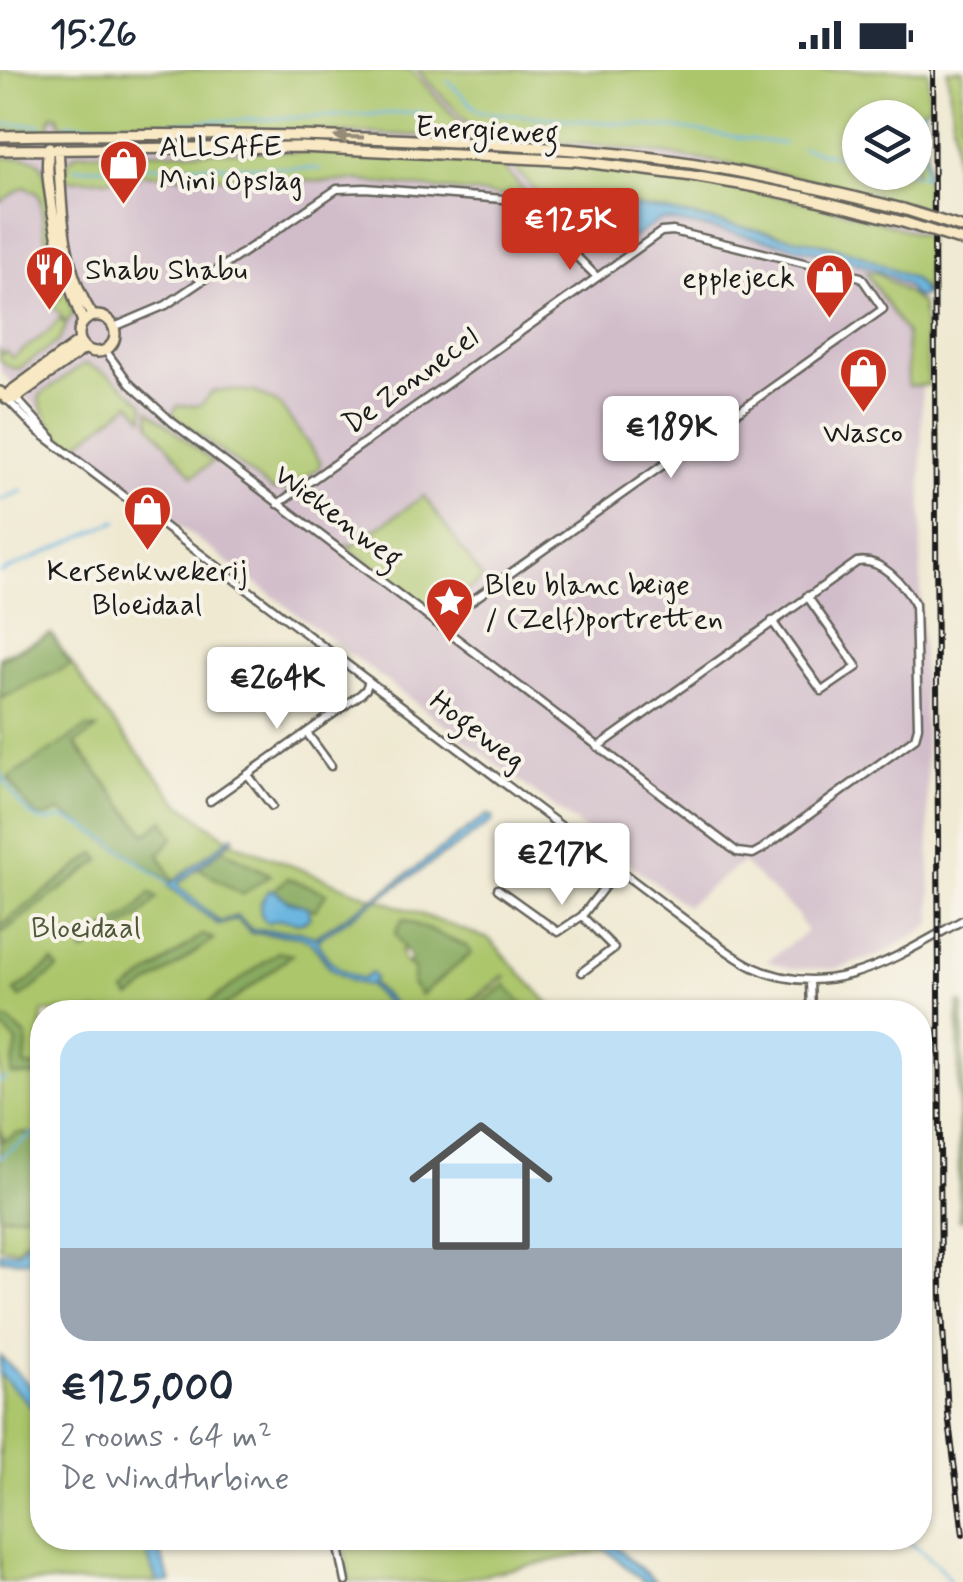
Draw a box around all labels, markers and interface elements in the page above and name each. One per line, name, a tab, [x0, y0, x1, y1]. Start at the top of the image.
text: 15:26	[50, 11, 137, 60]
map controls	[842, 100, 932, 190]
button: layers	[842, 100, 932, 190]
street label: Energieweg	[414, 108, 560, 157]
place label: ALLSAFE Mini Opslag	[159, 128, 302, 201]
one-way arrow	[332, 128, 364, 144]
shop icon: ALLSAFE Mini Opslag	[98, 138, 150, 206]
pin: €125K	[500, 188, 640, 273]
text: €125K	[524, 199, 616, 241]
restaurant icon: Shabu Shabu	[24, 244, 76, 312]
place label: Shabu Shabu	[85, 251, 247, 290]
shop icon: epplejeck	[804, 252, 856, 320]
place label: epplejeck	[682, 259, 795, 298]
street label: De Zonnecel	[335, 318, 487, 444]
shop icon: Wasco	[837, 346, 889, 414]
pin: €189K	[601, 396, 741, 481]
text: €189K	[625, 407, 717, 449]
place label: Wasco	[823, 414, 903, 453]
street label: Wiekenweg	[264, 456, 410, 581]
shop icon: Kersenkwekerij Bloeidaal	[121, 484, 173, 552]
place label: Kersenkwekerij Bloeidaal	[47, 552, 247, 625]
place label: Bleu blanc beige / (Zelf)portretten	[485, 566, 723, 639]
place icon: Bleu blanc beige / (Zelf)portretten	[424, 576, 476, 644]
pin: €264K	[207, 647, 347, 732]
text: €264K	[229, 658, 325, 700]
street label: Hogeweg	[419, 682, 533, 782]
pin: €217K	[492, 823, 632, 908]
text: €217K	[517, 834, 607, 876]
park label: Bloeidaal	[31, 909, 141, 948]
icon: home	[391, 1096, 571, 1276]
text: €125,000	[60, 1361, 234, 1416]
text: 2 rooms · 64 m²	[60, 1416, 272, 1458]
text: De Windturbine	[60, 1458, 290, 1500]

